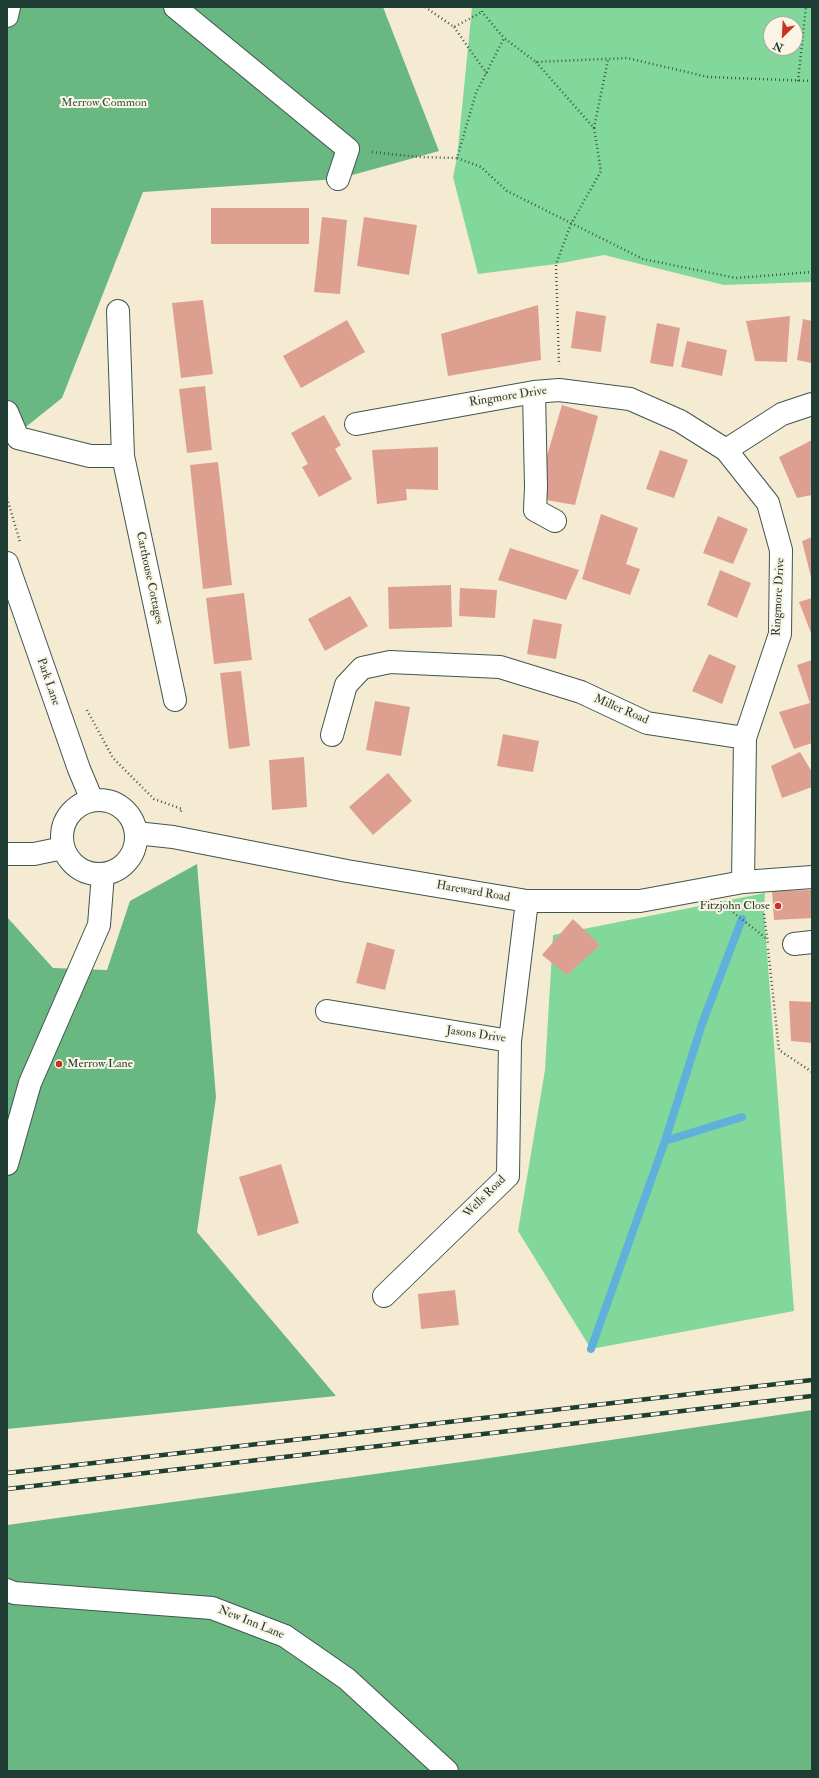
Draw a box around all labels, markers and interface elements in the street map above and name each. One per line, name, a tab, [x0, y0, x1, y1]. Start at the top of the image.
north arrow	[763, 16, 803, 56]
text: N	[771, 39, 785, 54]
park label: Merrow Common	[61, 96, 147, 110]
street label: Ringmore Drive	[468, 384, 548, 410]
street label: Carthouse Cottages	[132, 530, 166, 626]
street label: Ringmore Drive	[770, 557, 788, 637]
street label: Park Lane	[33, 656, 63, 708]
street label: Miller Road	[591, 692, 651, 728]
street label: Hareward Road	[435, 878, 511, 906]
place label: Fitzjohn Close	[700, 899, 770, 913]
marker: Fitzjohn Close	[773, 901, 783, 911]
street label: Jasons Drive	[445, 1024, 507, 1046]
place label: Merrow Lane	[67, 1057, 133, 1071]
marker: Merrow Lane	[54, 1059, 64, 1069]
street label: Wells Road	[461, 1173, 509, 1221]
street label: New Inn Lane	[216, 1603, 286, 1643]

